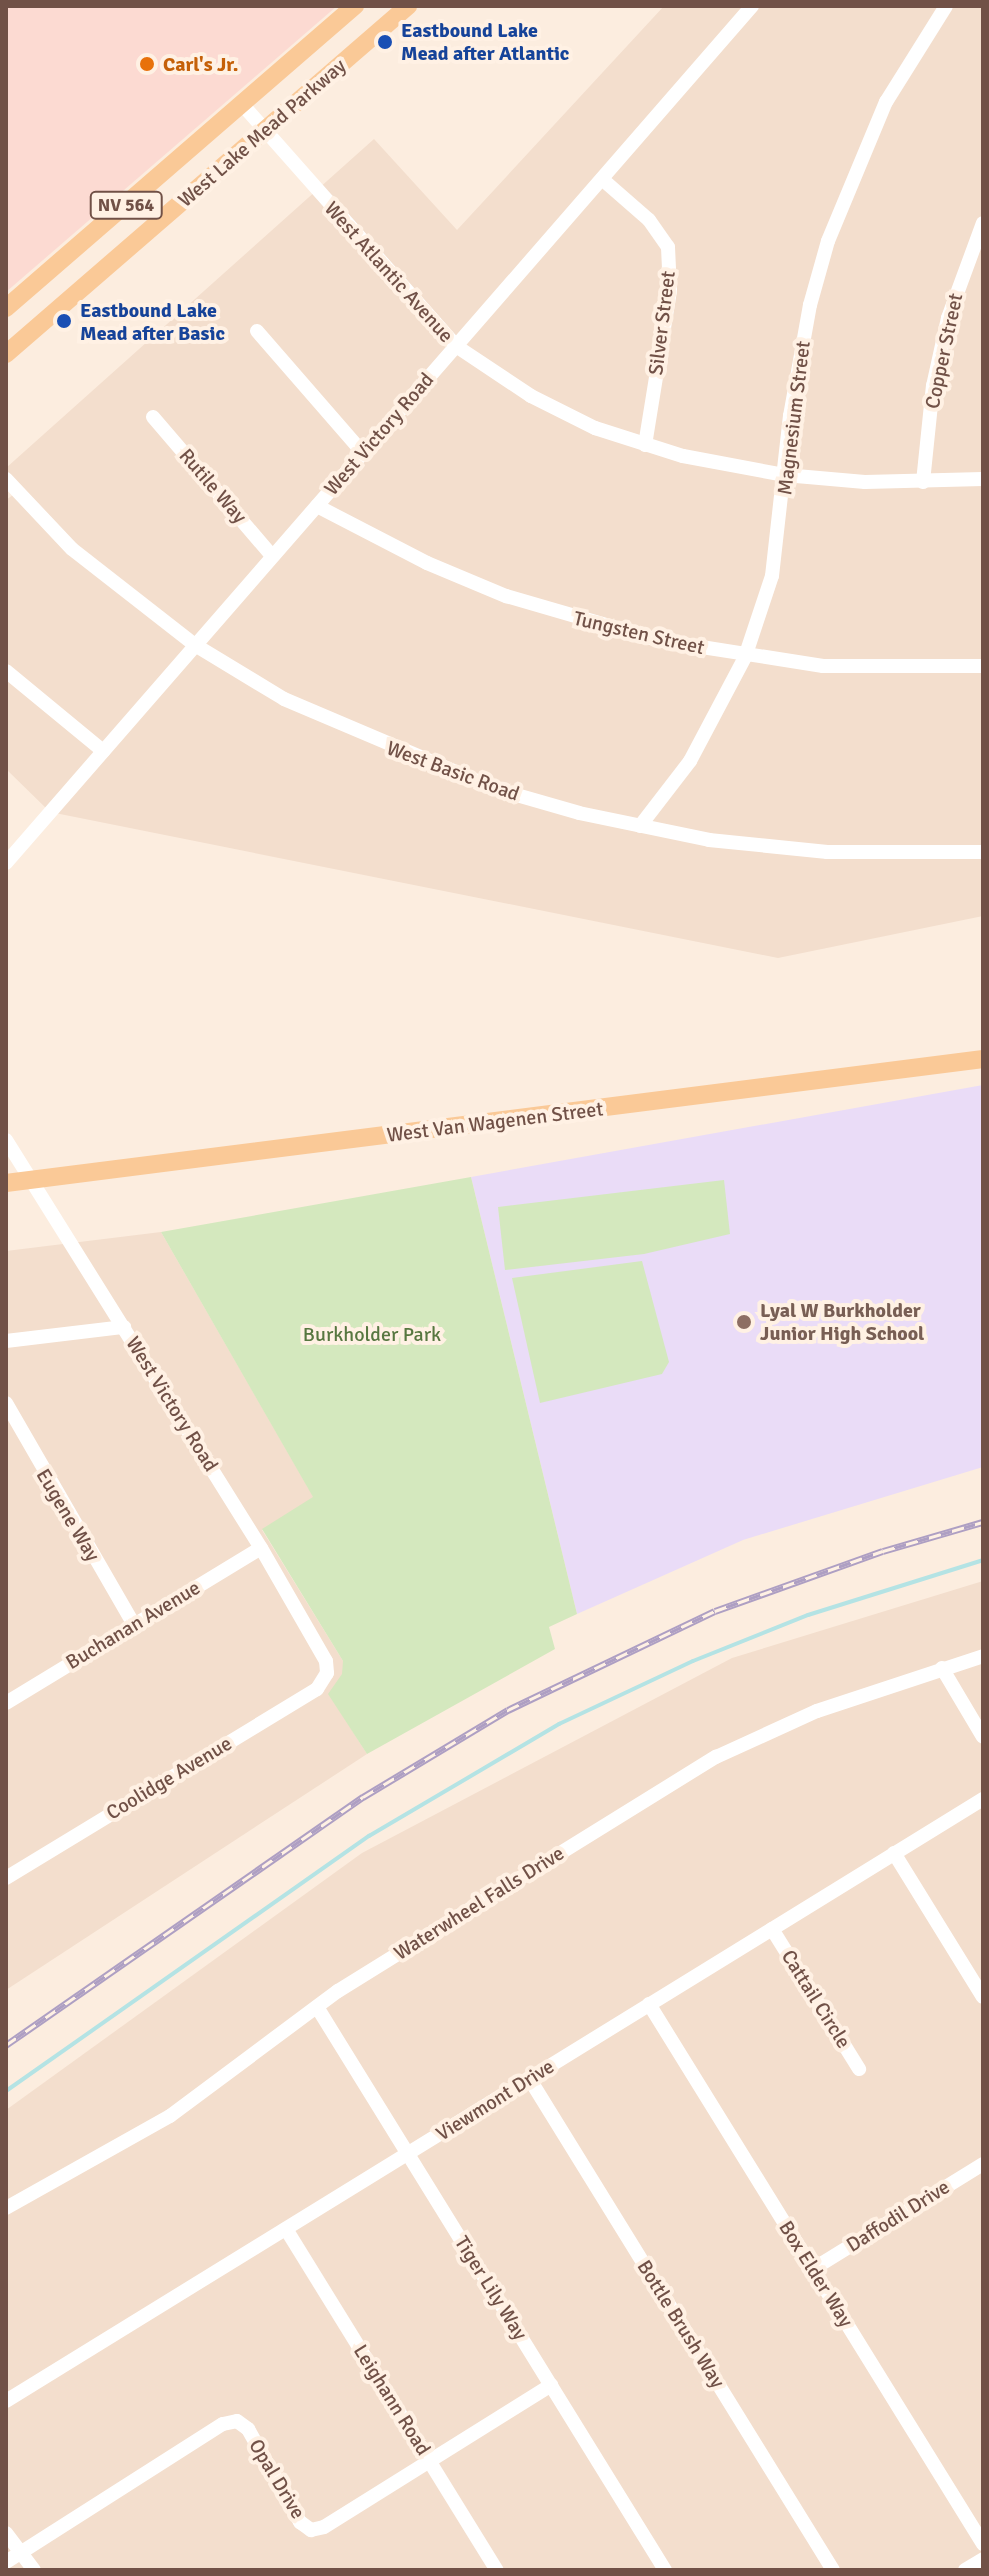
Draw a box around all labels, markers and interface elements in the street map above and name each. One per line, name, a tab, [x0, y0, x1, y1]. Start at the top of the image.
place label: Eastbound Lake Mead after Atlantic	[401, 18, 569, 65]
marker: Eastbound Lake Mead after Atlantic	[376, 33, 394, 51]
place label: Carl's Jr.	[163, 52, 239, 76]
street label: West Lake Mead Parkway	[173, 54, 351, 212]
marker: Carl's Jr.	[138, 55, 156, 73]
road number: NV 564	[88, 191, 164, 219]
street label: West Atlantic Avenue	[319, 197, 459, 347]
street label: Silver Street	[644, 269, 680, 377]
street label: Copper Street	[920, 291, 968, 411]
place label: Eastbound Lake Mead after Basic	[80, 298, 225, 345]
marker: Eastbound Lake Mead after Basic	[55, 312, 73, 330]
street label: Magnesium Street	[773, 339, 815, 497]
street label: West Victory Road	[319, 368, 439, 500]
street label: Rutile Way	[174, 444, 252, 528]
street label: Tungsten Street	[571, 606, 707, 660]
street label: West Basic Road	[383, 736, 523, 806]
street label: West Van Wagenen Street	[385, 1097, 605, 1147]
place label: Lyal W Burkholder Junior High School	[760, 1298, 924, 1345]
marker: Lyal W Burkholder Junior High School	[735, 1313, 753, 1331]
park label: Burkholder Park	[303, 1322, 441, 1346]
street label: West Victory Road	[121, 1332, 223, 1476]
street label: Eugene Way	[31, 1464, 105, 1566]
street label: Buchanan Avenue	[62, 1575, 204, 1675]
street label: Coolidge Avenue	[102, 1731, 236, 1825]
street label: Waterwheel Falls Drive	[390, 1841, 568, 1965]
street label: Cattail Circle	[776, 1945, 856, 2053]
street label: Viewmont Drive	[432, 2054, 558, 2146]
street label: Daffodil Drive	[842, 2175, 954, 2257]
street label: Box Elder Way	[774, 2216, 858, 2332]
street label: Tiger Lily Way	[450, 2232, 532, 2344]
street label: Bottle Brush Way	[632, 2256, 730, 2392]
street label: Leighann Road	[348, 2340, 436, 2460]
street label: Opal Drive	[244, 2435, 310, 2523]

